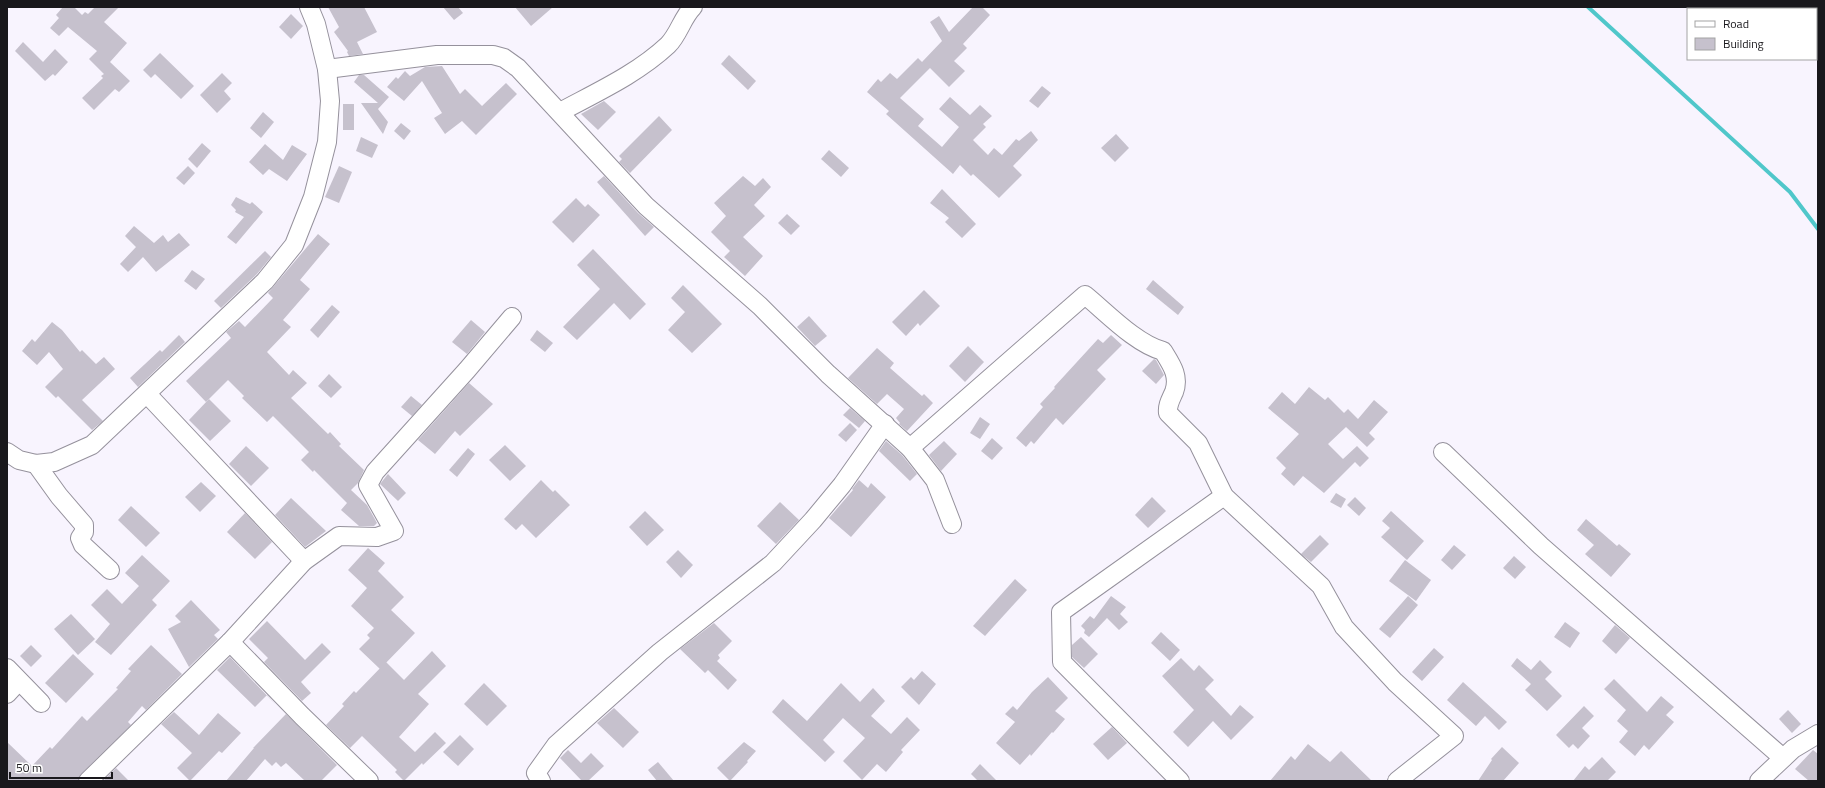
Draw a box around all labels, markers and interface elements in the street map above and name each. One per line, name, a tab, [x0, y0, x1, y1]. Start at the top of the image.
legend	[1687, 8, 1817, 60]
text: Road	[1723, 14, 1749, 33]
text: Building	[1723, 34, 1764, 53]
scale bar	[10, 754, 112, 780]
text: 50 m	[16, 758, 42, 777]

